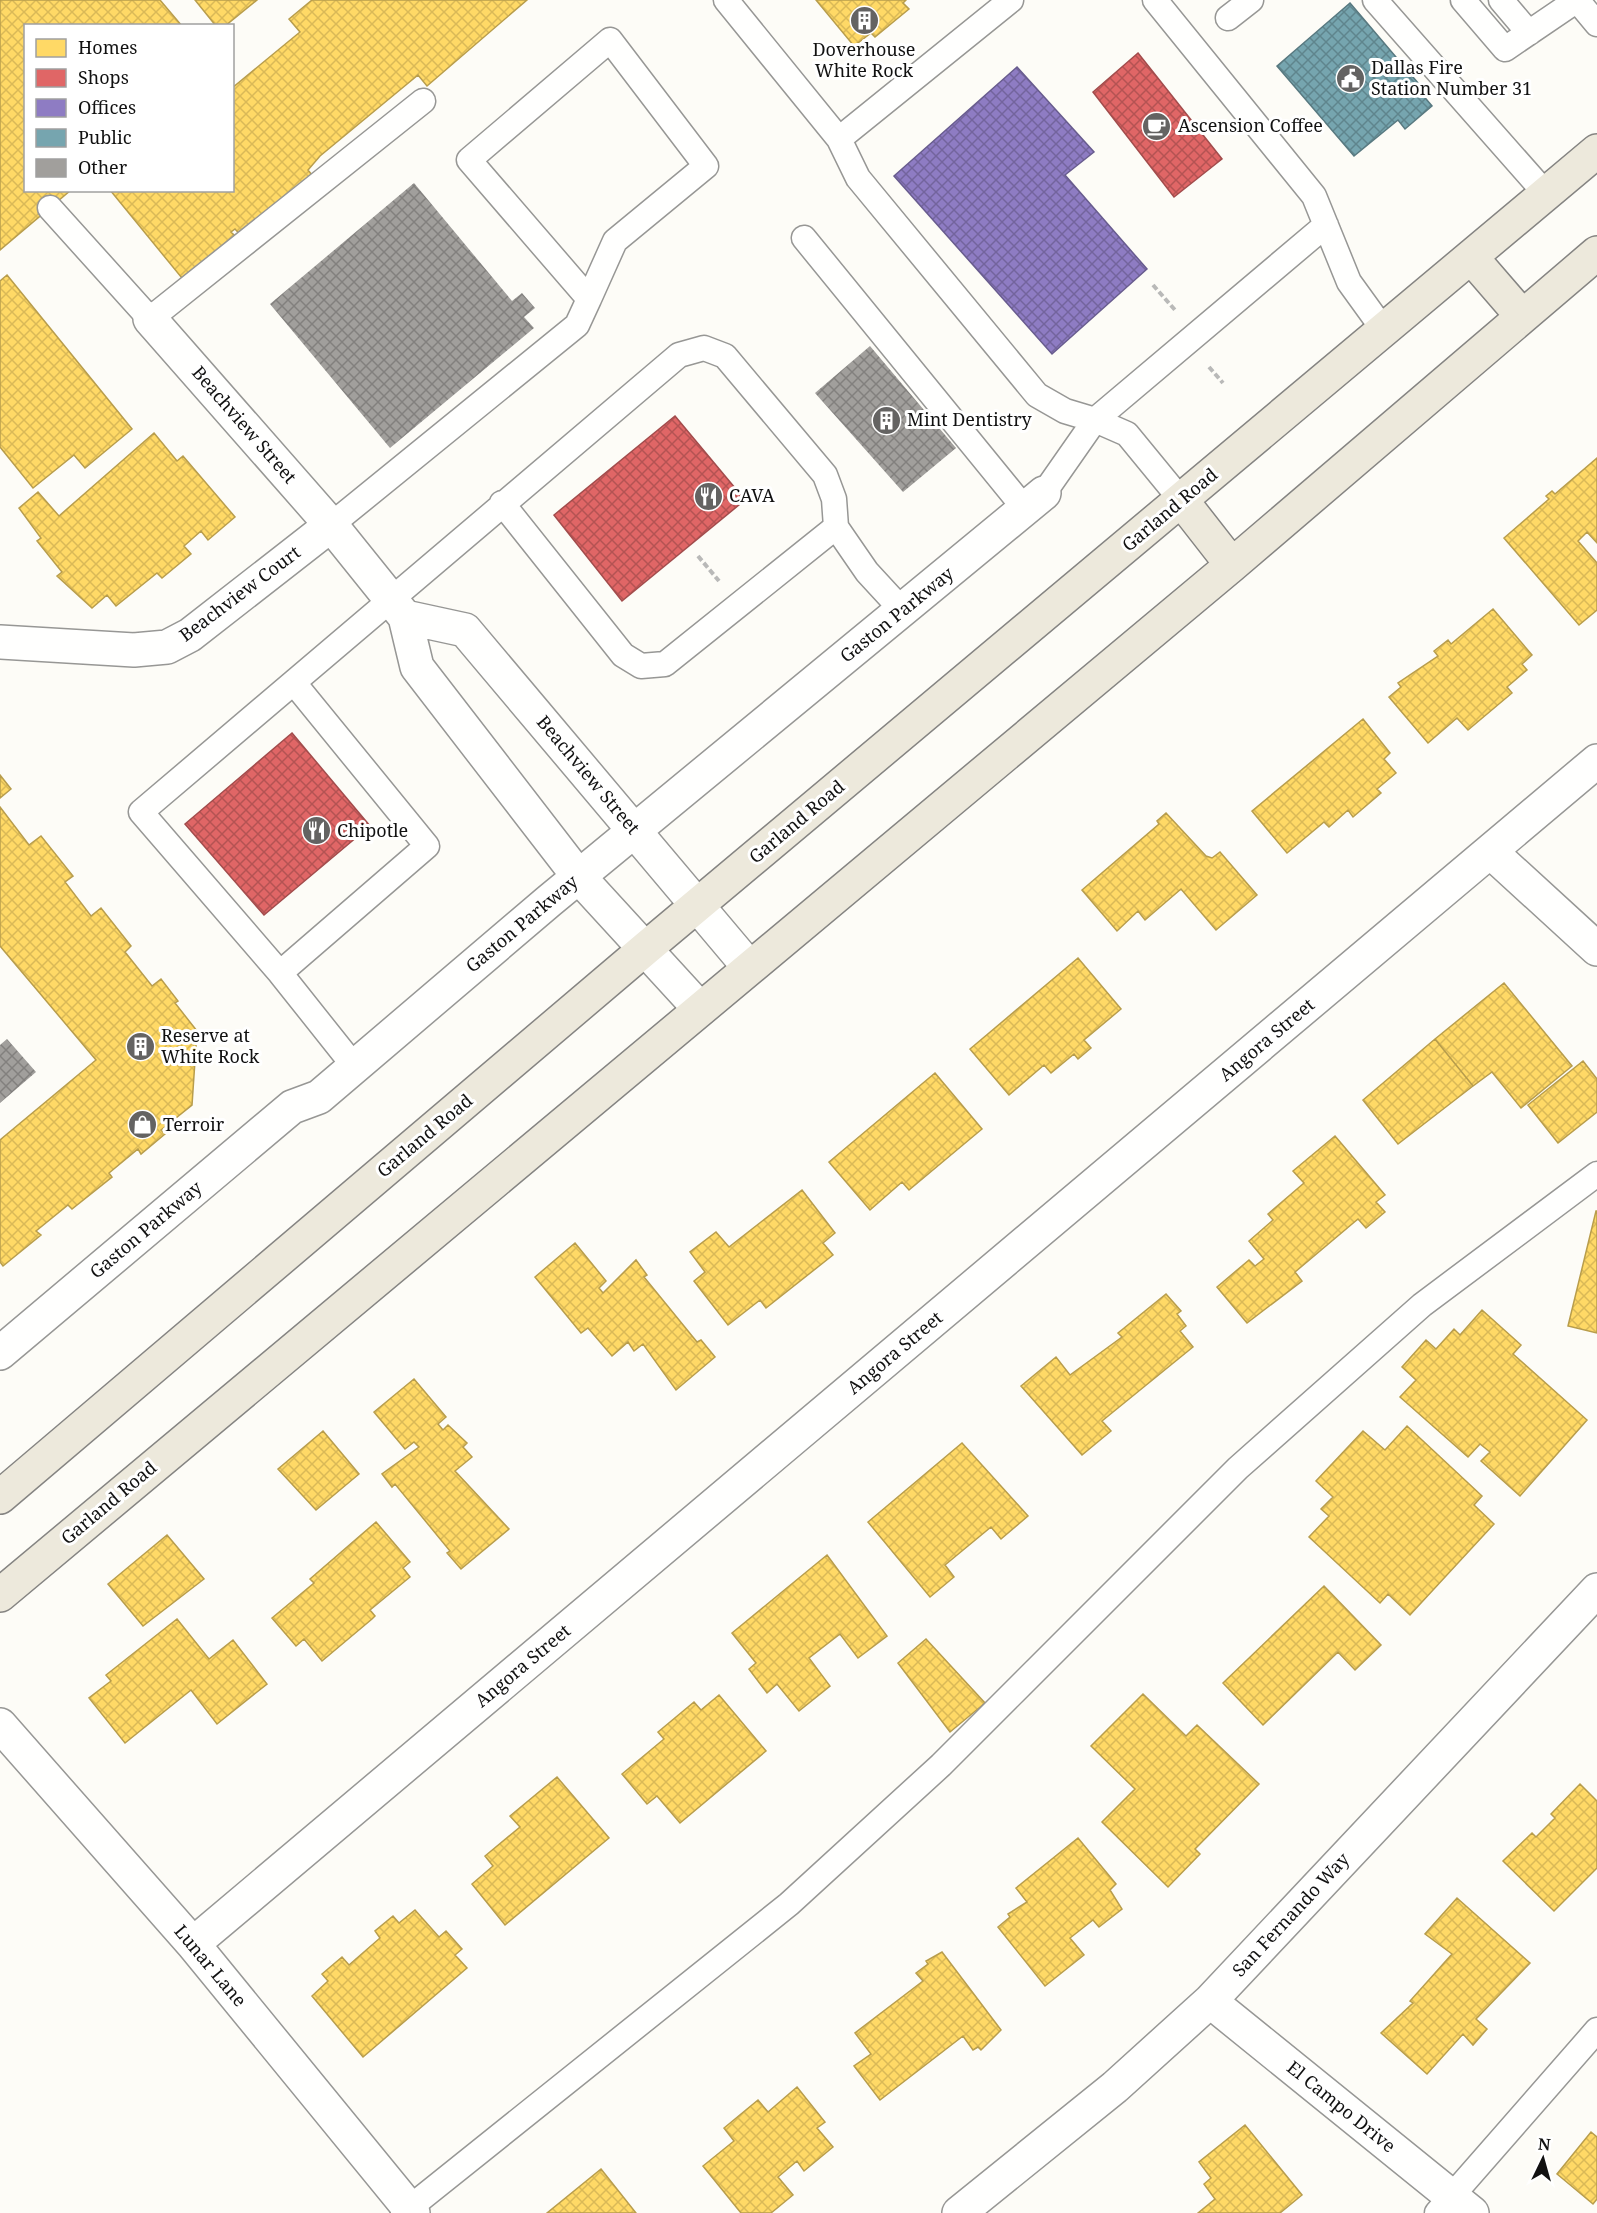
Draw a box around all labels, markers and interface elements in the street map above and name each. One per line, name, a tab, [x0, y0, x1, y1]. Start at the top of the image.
building icon: Doverhouse White Rock	[848, 5, 880, 37]
legend	[24, 24, 234, 192]
text: Homes	[78, 35, 137, 59]
place label: Doverhouse White Rock	[813, 37, 916, 82]
place label: Dallas Fire Station Number 31	[1371, 55, 1532, 100]
public building icon: Dallas Fire Station Number 31	[1334, 62, 1366, 94]
text: Shops	[78, 65, 129, 89]
text: Offices	[78, 95, 136, 119]
cafe icon: Ascension Coffee	[1141, 110, 1173, 142]
place label: Ascension Coffee	[1178, 113, 1323, 137]
text: Public	[78, 125, 132, 149]
text: Other	[78, 155, 128, 179]
street label: Beachview Street	[187, 361, 302, 488]
building icon: Mint Dentistry	[870, 404, 902, 436]
place label: Mint Dentistry	[907, 407, 1033, 431]
street label: Garland Road	[1116, 462, 1222, 556]
restaurant icon: CAVA	[692, 480, 724, 512]
place label: CAVA	[729, 483, 775, 507]
street label: Beachview Court	[174, 540, 305, 647]
street label: Gaston Parkway	[835, 560, 959, 667]
street label: Beachview Street	[532, 710, 646, 839]
street label: Garland Road	[743, 774, 849, 868]
restaurant icon: Chipotle	[300, 815, 332, 847]
place label: Chipotle	[337, 818, 408, 842]
street label: Gaston Parkway	[460, 869, 583, 977]
street label: Angora Street	[1214, 992, 1319, 1086]
place label: Reserve at White Rock	[161, 1023, 260, 1068]
building icon: Reserve at White Rock	[124, 1030, 156, 1062]
street label: Garland Road	[371, 1088, 477, 1182]
shop icon: Terroir	[126, 1109, 158, 1141]
place label: Terroir	[163, 1112, 225, 1136]
street label: Gaston Parkway	[84, 1175, 207, 1283]
street label: Angora Street	[842, 1305, 947, 1399]
street label: Garland Road	[55, 1455, 161, 1549]
street label: Angora Street	[470, 1618, 575, 1712]
street label: San Fernando Way	[1227, 1847, 1355, 1981]
street label: Lunar Lane	[169, 1919, 252, 2011]
street label: El Campo Drive	[1282, 2055, 1401, 2157]
north arrow	[1513, 2129, 1573, 2189]
text: N	[1537, 2133, 1552, 2156]

